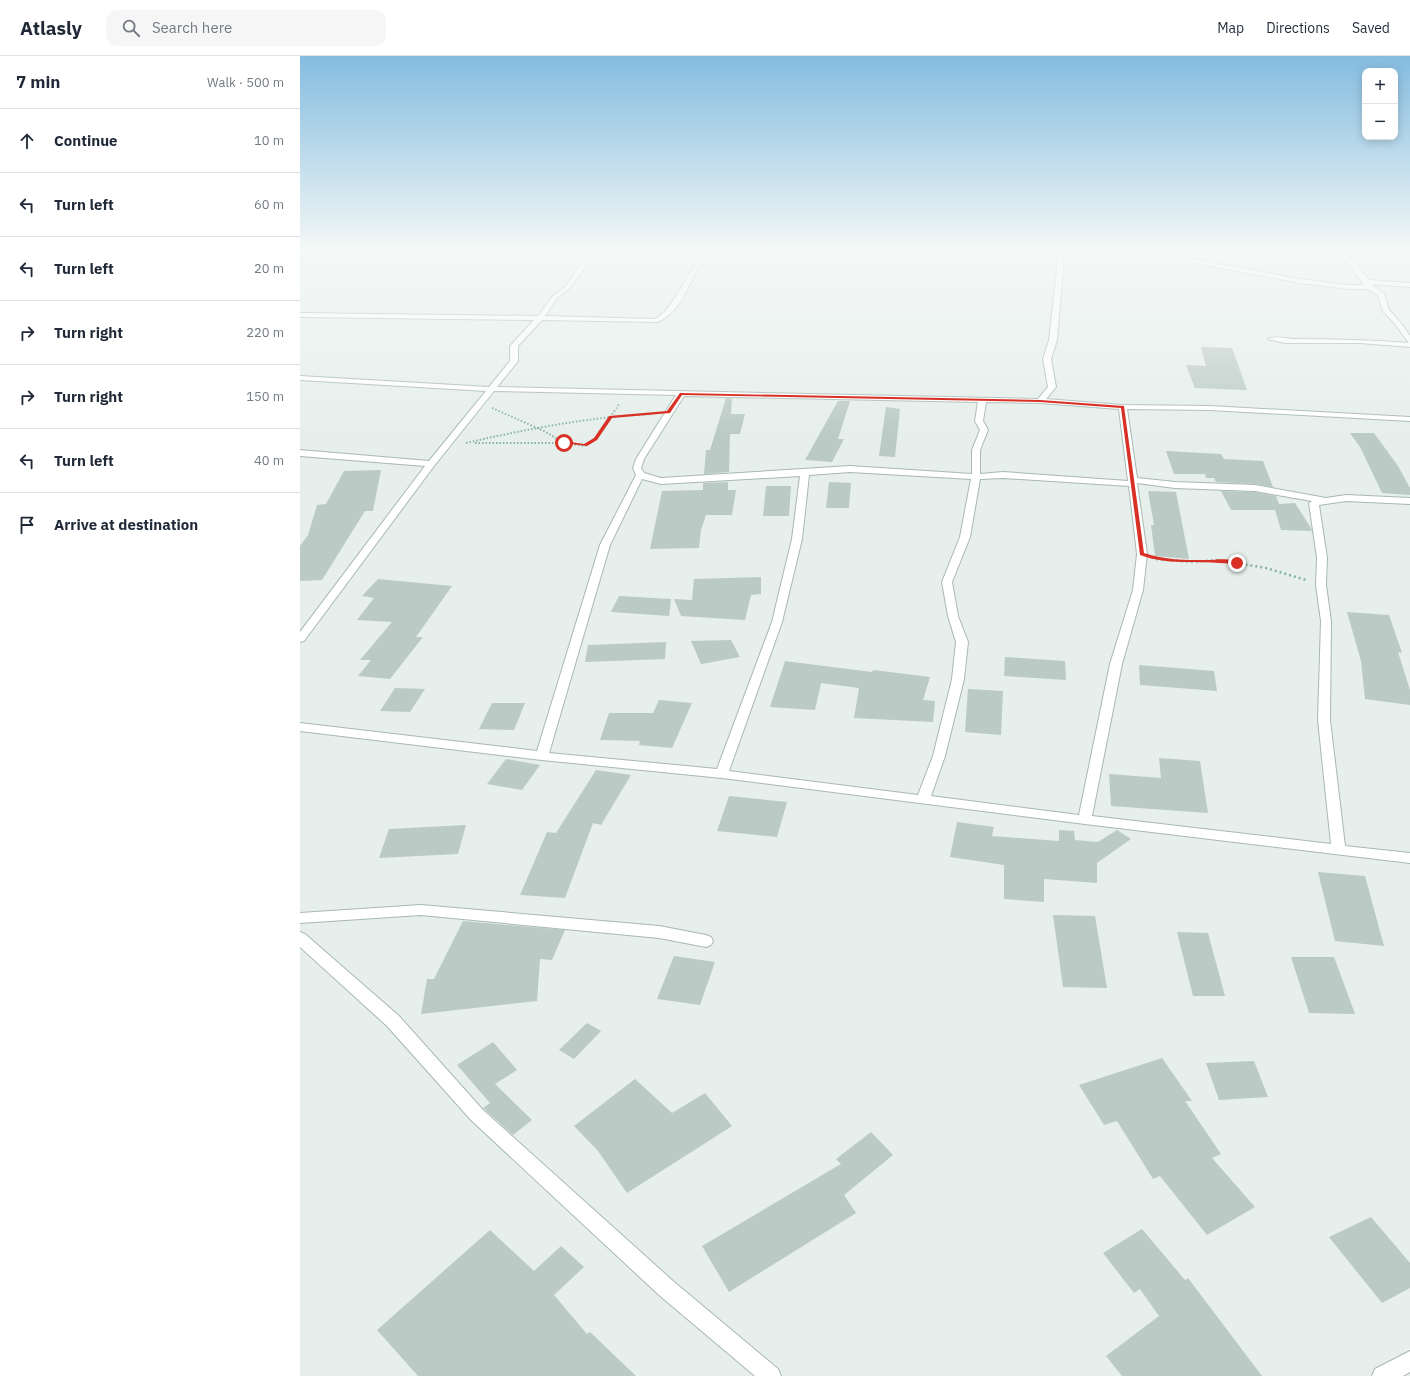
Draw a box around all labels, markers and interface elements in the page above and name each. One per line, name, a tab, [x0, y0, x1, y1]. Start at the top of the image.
search box	[106, 10, 386, 46]
text: Atlasly	[20, 16, 82, 40]
icon: search	[120, 17, 142, 39]
text: Search here	[152, 18, 232, 37]
text: Map	[1217, 19, 1244, 37]
text: Directions	[1266, 19, 1330, 37]
text: Saved	[1352, 19, 1390, 37]
map controls	[1362, 68, 1398, 140]
button: +	[1362, 68, 1398, 104]
text: 7 min	[16, 71, 60, 93]
text: Walk · 500 m	[207, 74, 284, 91]
button: −	[1362, 104, 1398, 140]
icon: ahead	[16, 130, 38, 152]
text: Continue	[54, 131, 118, 150]
text: 10 m	[254, 132, 284, 149]
icon: left	[16, 194, 38, 216]
text: Turn left	[54, 195, 114, 214]
text: 60 m	[254, 196, 284, 213]
icon: left	[16, 258, 38, 280]
text: Turn left	[54, 259, 114, 278]
text: 20 m	[254, 260, 284, 277]
icon: right	[16, 322, 38, 344]
text: Turn right	[54, 323, 123, 342]
text: 220 m	[246, 324, 284, 341]
icon: right	[16, 386, 38, 408]
text: Turn right	[54, 387, 123, 406]
text: 150 m	[246, 388, 284, 405]
route start	[555, 434, 573, 452]
icon: left	[16, 450, 38, 472]
text: Turn left	[54, 451, 114, 470]
text: 40 m	[254, 452, 284, 469]
icon: arrive	[16, 514, 38, 536]
text: Arrive at destination	[54, 515, 198, 534]
route end	[1228, 554, 1246, 572]

